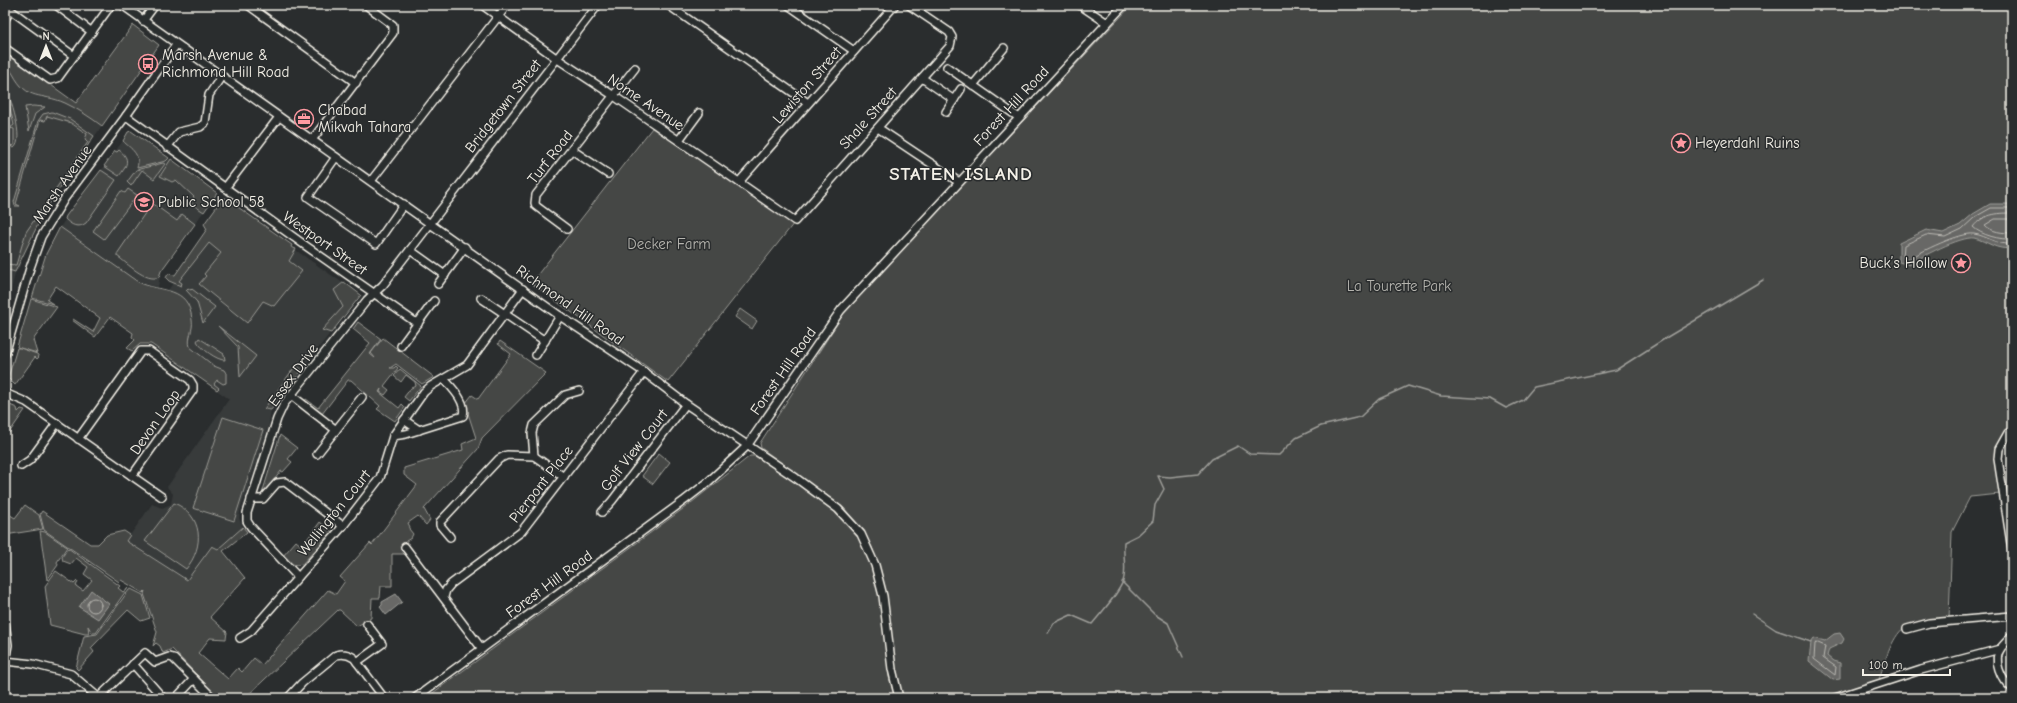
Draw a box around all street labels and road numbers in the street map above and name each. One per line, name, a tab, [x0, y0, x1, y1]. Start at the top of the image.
street label: Lewiston Street	[769, 42, 846, 127]
street label: Bridgetown Street	[461, 55, 545, 156]
street label: Forest Hill Road	[969, 62, 1053, 150]
street label: Nome Avenue	[604, 70, 688, 134]
street label: Shale Street	[835, 83, 901, 153]
street label: Turf Road	[524, 127, 576, 187]
street label: Marsh Avenue	[28, 141, 96, 227]
street label: Westport Street	[279, 207, 371, 279]
street label: Richmond Hill Road	[513, 261, 627, 349]
street label: Forest Hill Road	[746, 324, 820, 418]
street label: Essex Drive	[264, 340, 322, 410]
street label: Devon Loop	[126, 386, 184, 458]
street label: Golf View Court	[596, 405, 672, 495]
street label: Pierpont Place	[505, 441, 577, 526]
street label: Wellington Court	[294, 466, 375, 560]
street label: Forest Hill Road	[502, 547, 596, 621]

